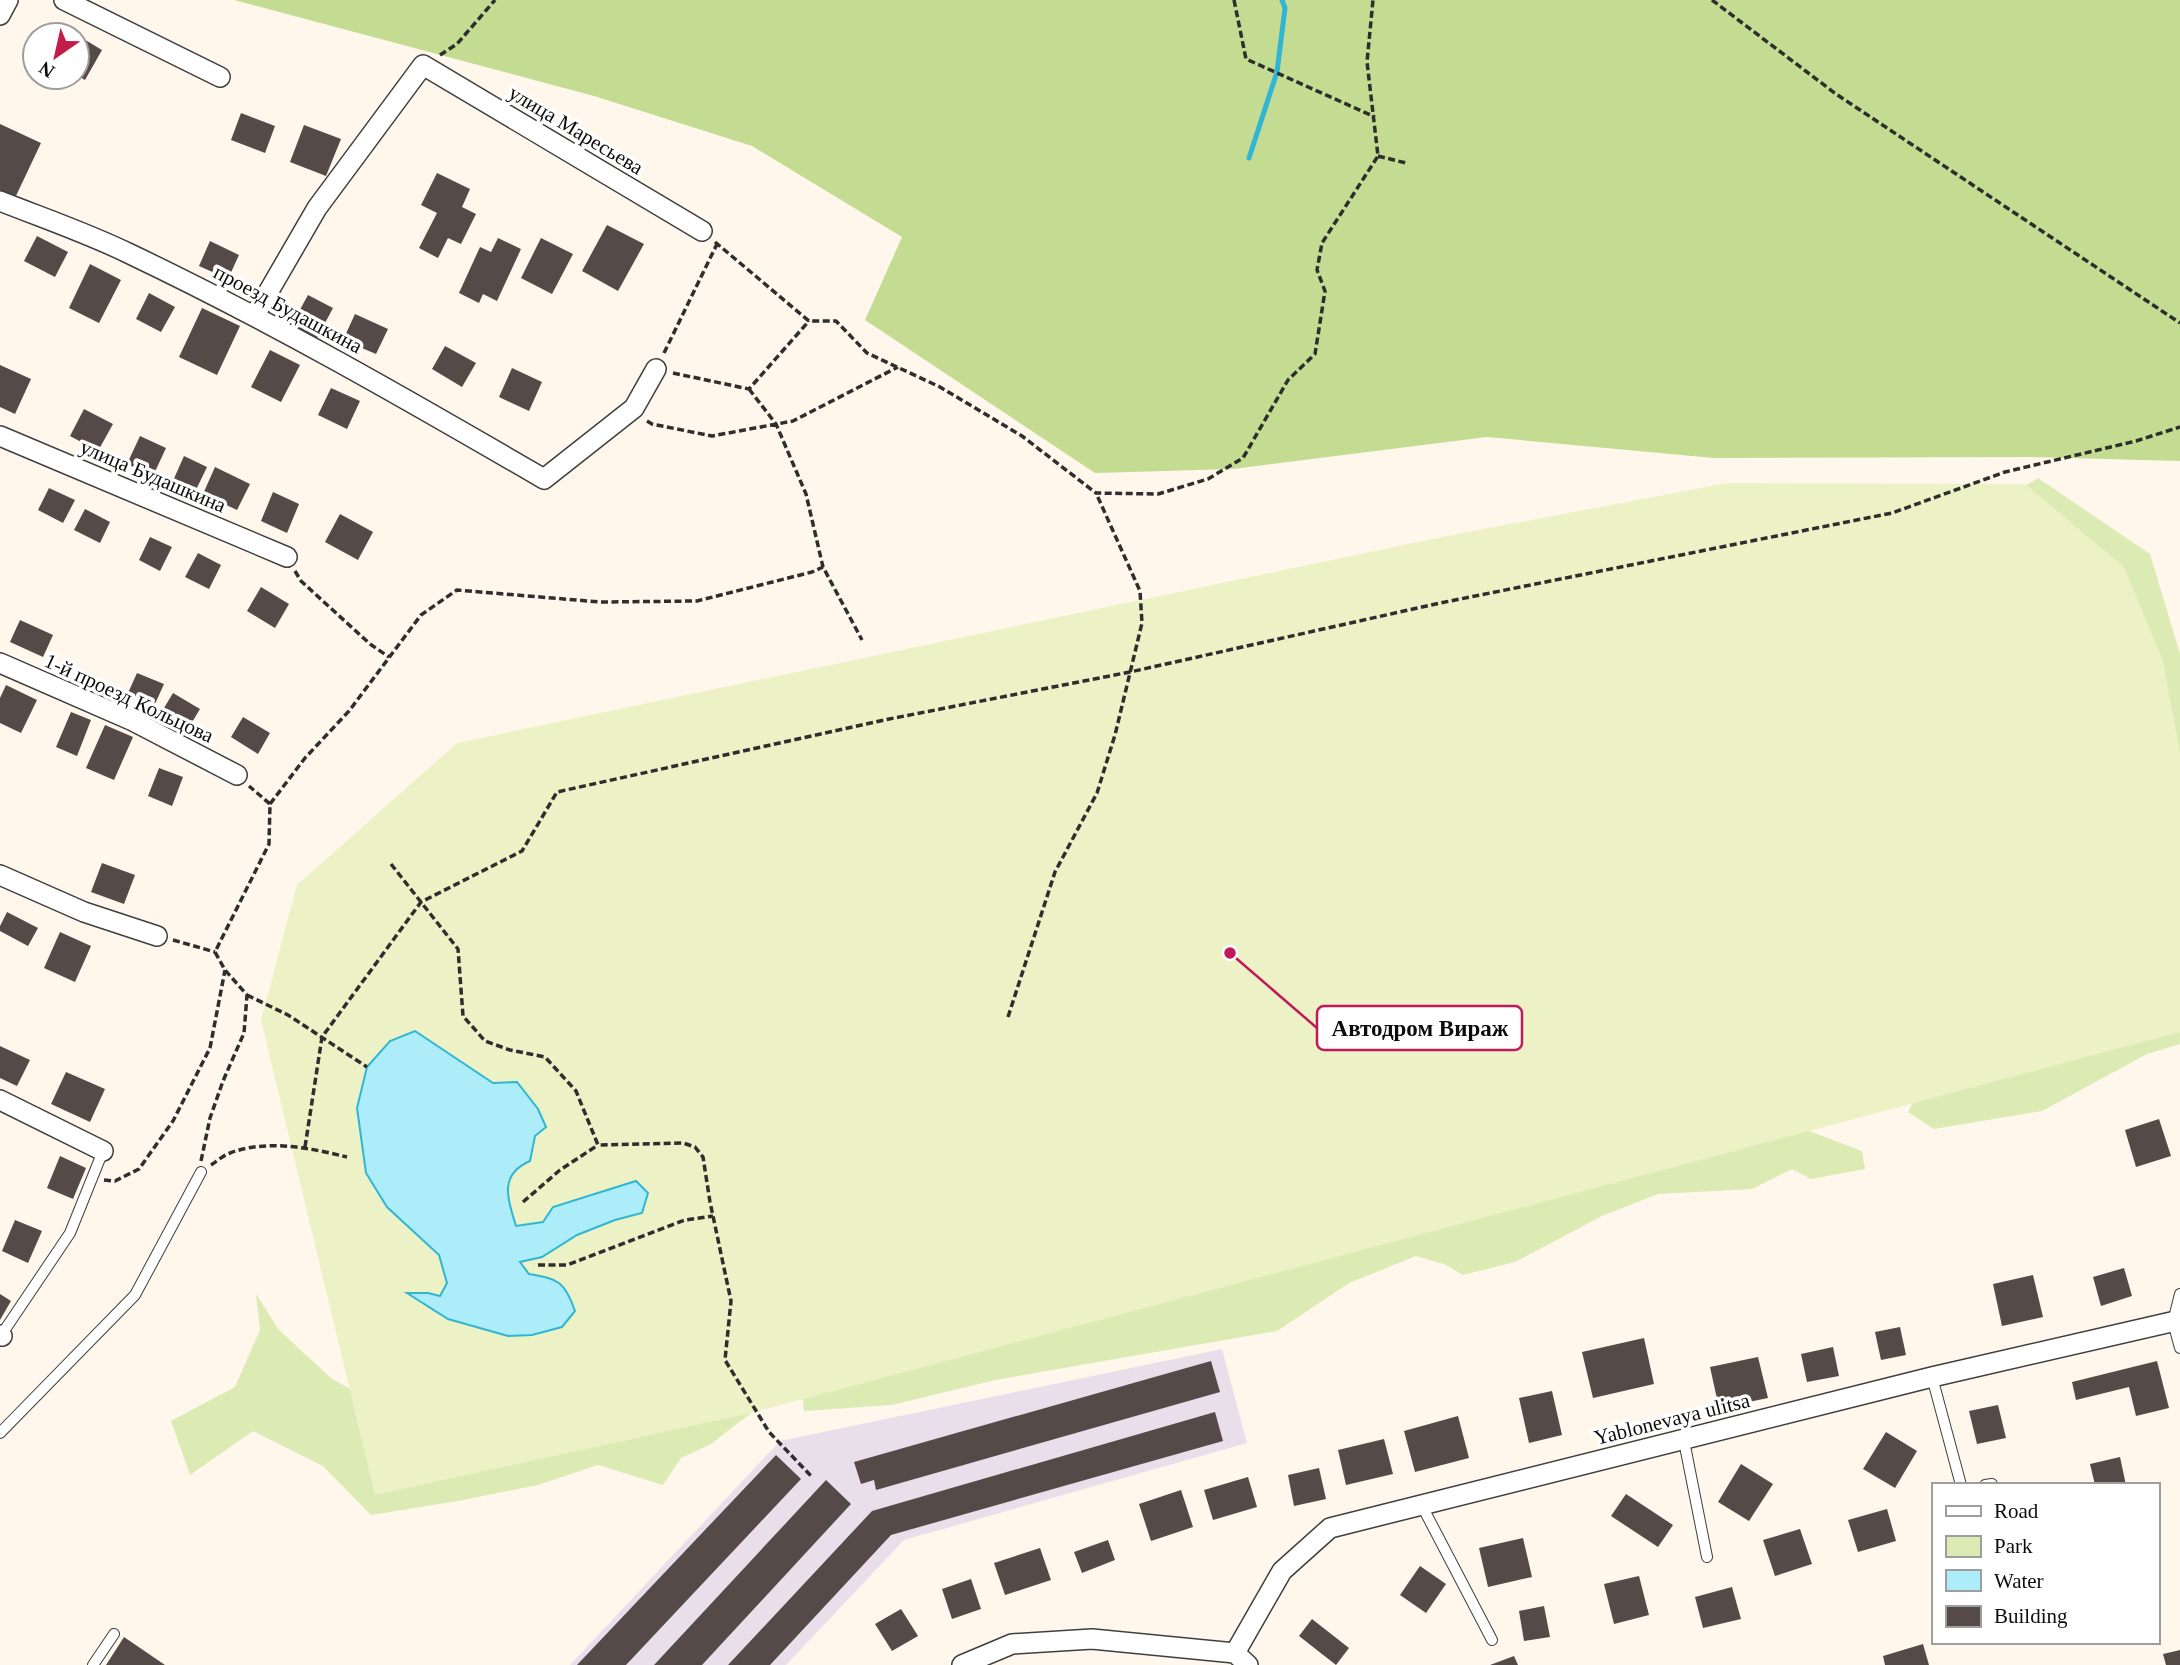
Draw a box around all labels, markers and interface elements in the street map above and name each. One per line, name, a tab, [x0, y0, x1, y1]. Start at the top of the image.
north arrow	[21, 21, 91, 91]
text: N	[35, 57, 58, 82]
street label: улица Маресьева	[504, 80, 648, 180]
street label: проезд Будашкина	[210, 260, 367, 359]
street label: улица Будашкина	[77, 434, 230, 518]
street label: 1-й проезд Кольцова	[41, 648, 218, 748]
callout: Автодром Вираж	[1317, 1006, 1522, 1050]
text: Автодром Вираж	[1332, 1016, 1509, 1041]
street label: Yablonevaya ulitsa	[1592, 1388, 1753, 1450]
legend	[1932, 1483, 2159, 1644]
text: Road	[1994, 1499, 2039, 1523]
text: Park	[1994, 1534, 2033, 1558]
text: Water	[1994, 1569, 2044, 1593]
text: Building	[1994, 1604, 2068, 1628]

